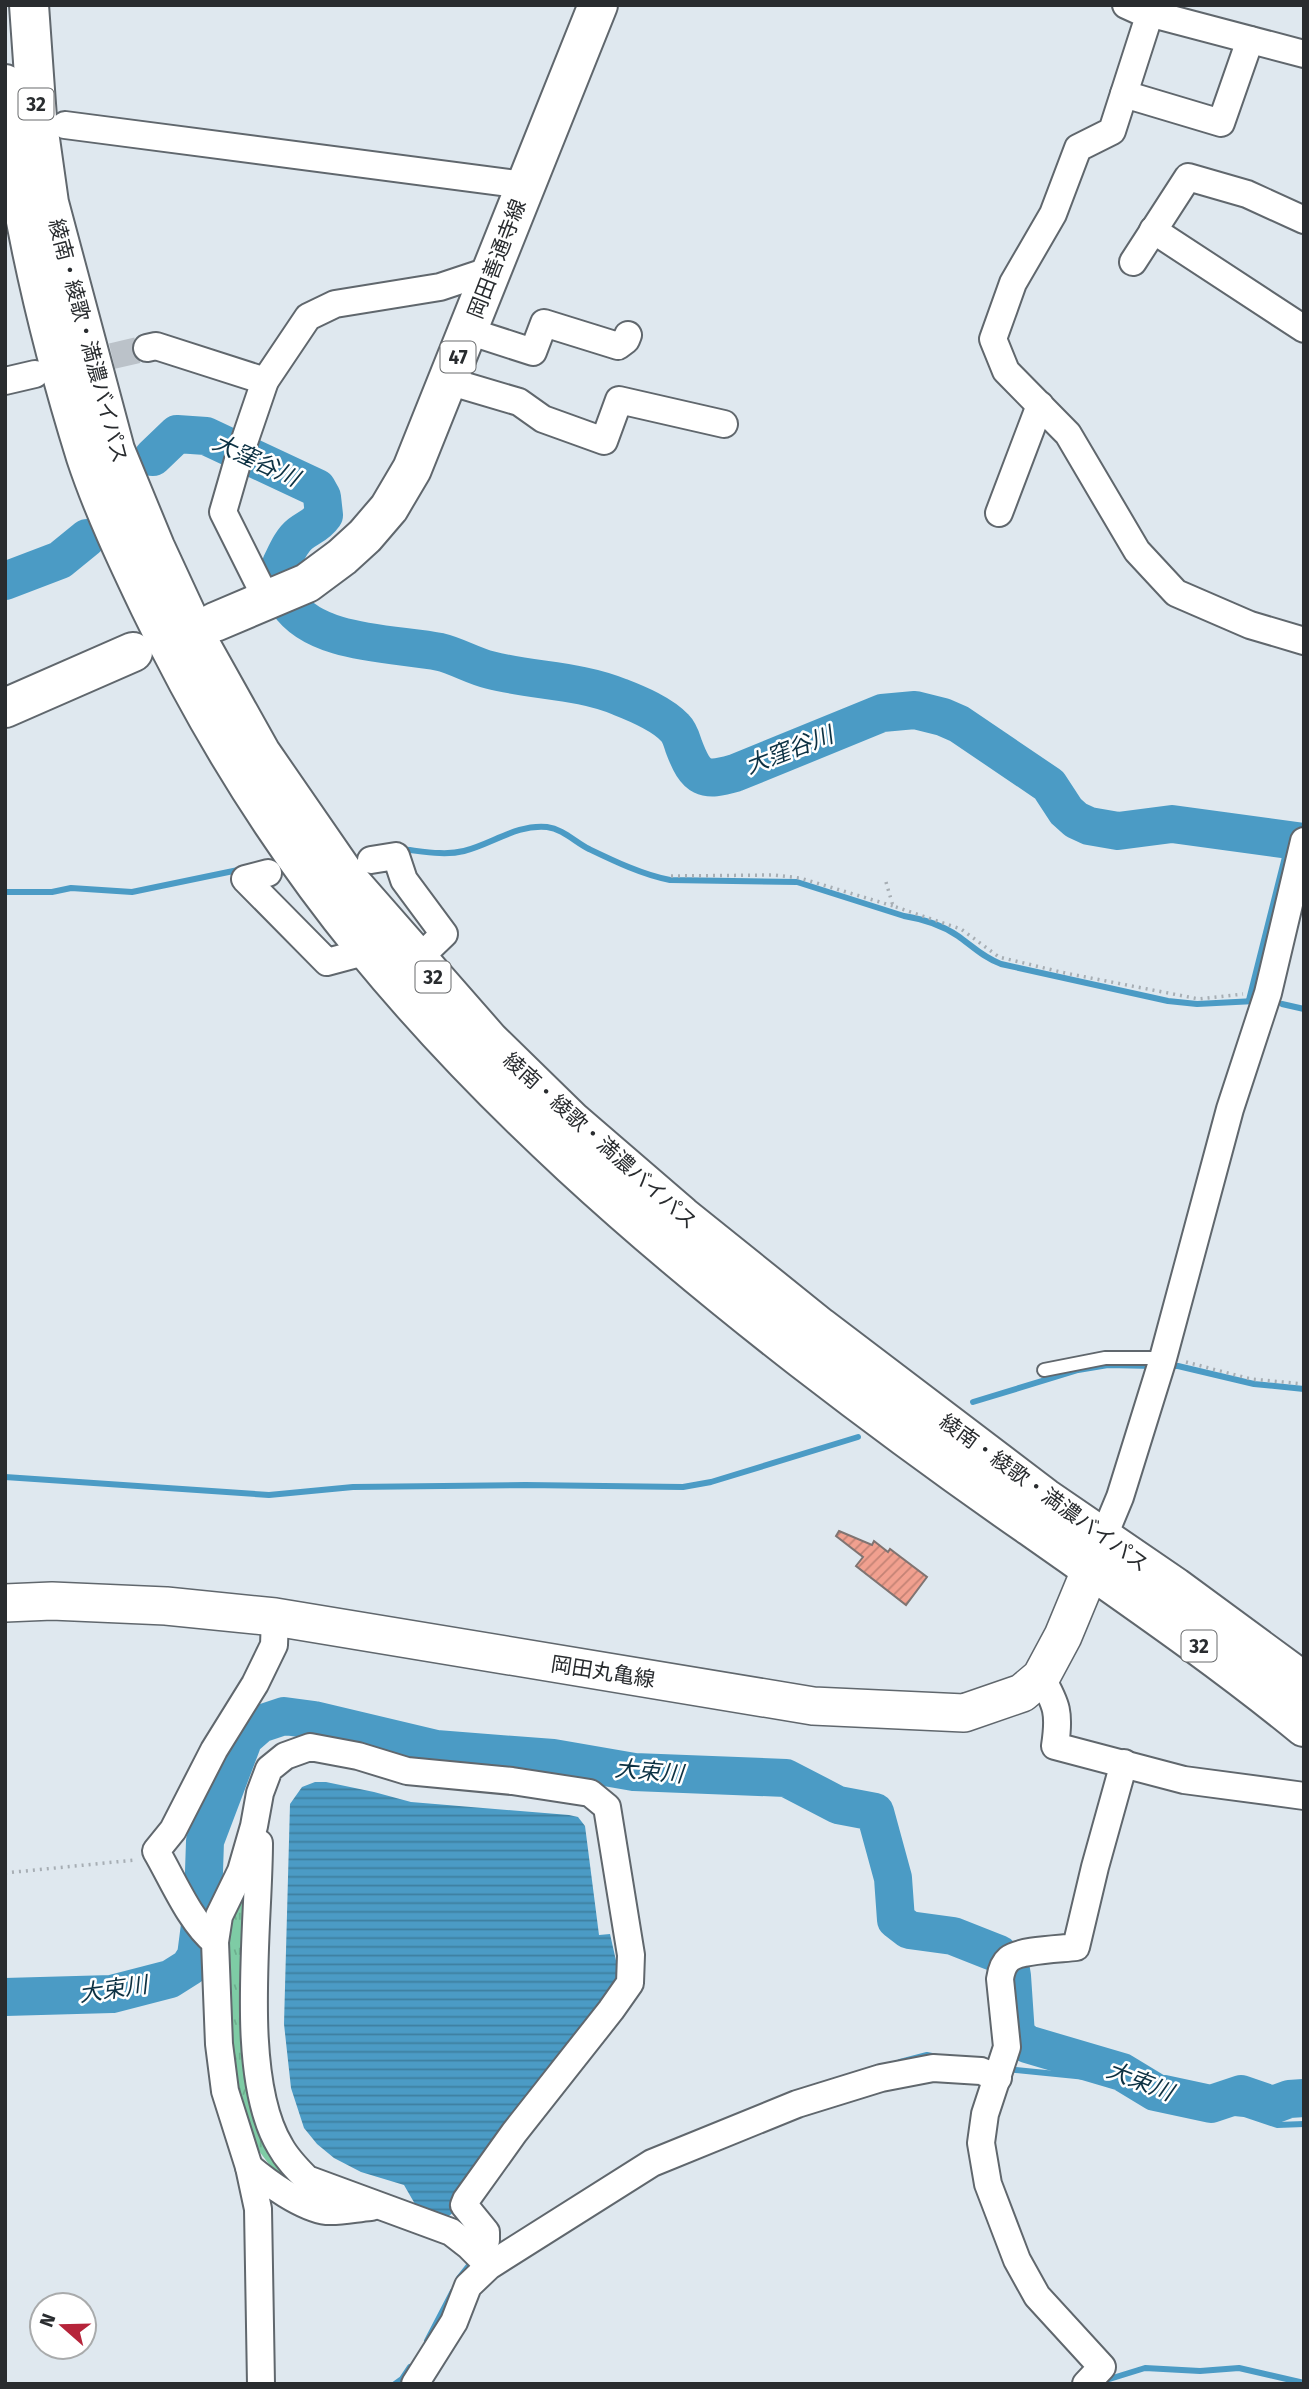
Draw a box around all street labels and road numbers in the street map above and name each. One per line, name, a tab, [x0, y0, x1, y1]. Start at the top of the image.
road number: 32	[19, 88, 54, 120]
street label: 岡田善通寺線	[462, 196, 532, 322]
street label: 綾南・綾歌・満濃バイパス	[43, 216, 133, 466]
road number: 47	[440, 342, 476, 372]
road number: 32	[416, 962, 450, 993]
street label: 綾南・綾歌・満濃バイパス	[498, 1047, 702, 1235]
street label: 綾南・綾歌・満濃バイパス	[935, 1409, 1153, 1577]
road number: 32	[1182, 1630, 1216, 1662]
street label: 岡田丸亀線	[549, 1651, 657, 1693]

